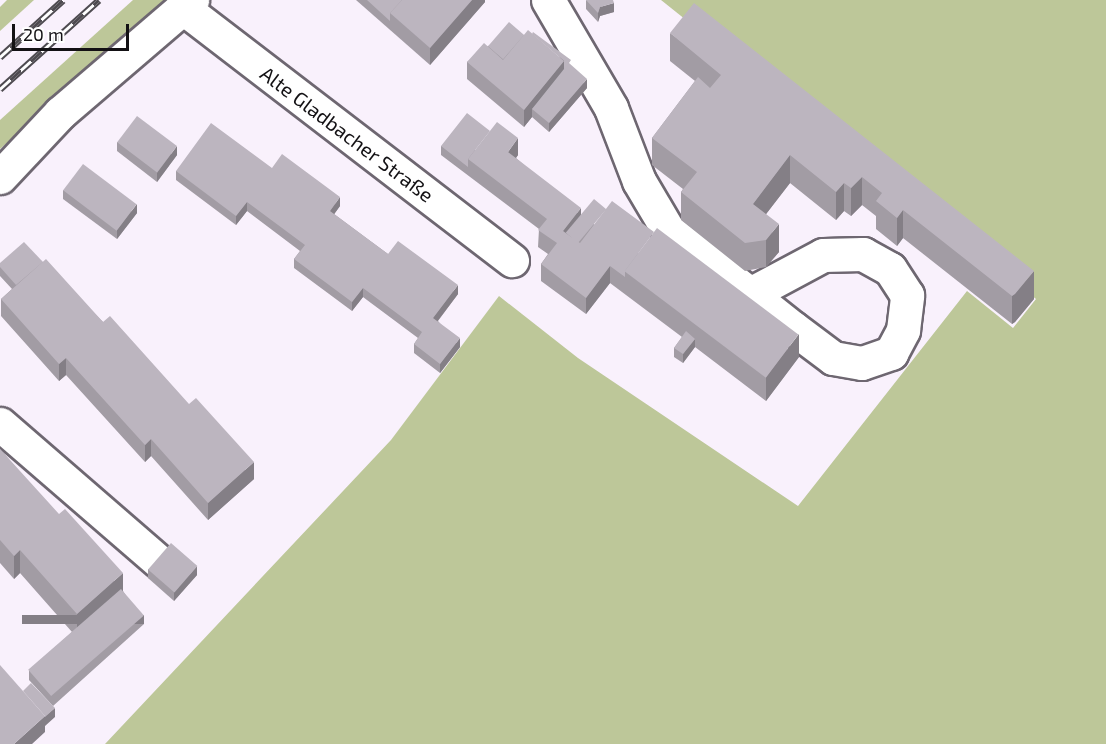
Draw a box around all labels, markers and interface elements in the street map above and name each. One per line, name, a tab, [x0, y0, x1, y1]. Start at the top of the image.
scale bar	[15, 12, 132, 50]
text: 20 m	[23, 23, 64, 45]
street label: Alte Gladbacher Straße	[256, 61, 438, 207]

